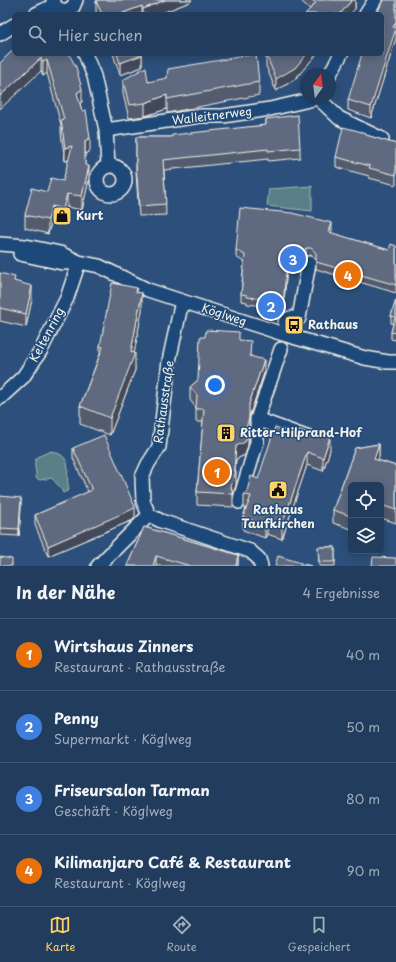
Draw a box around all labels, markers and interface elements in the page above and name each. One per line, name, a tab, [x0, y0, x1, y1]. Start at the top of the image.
search box	[12, 12, 384, 56]
icon: search	[26, 23, 48, 45]
text: Hier suchen	[58, 23, 143, 46]
north arrow	[300, 68, 336, 104]
street label: Walleitnerweg	[171, 101, 253, 129]
shop icon: Kurt	[51, 205, 73, 227]
place label: Kurt	[76, 206, 104, 224]
pin: 3	[280, 244, 306, 274]
pin: 4	[335, 260, 361, 290]
pin: 2	[258, 291, 284, 321]
street label: Köglweg	[199, 298, 249, 330]
street label: Keltenring	[24, 304, 68, 365]
bus stop icon: Rathaus	[283, 314, 305, 336]
place label: Rathaus	[308, 315, 358, 333]
street label: Rathausstraße	[148, 359, 178, 444]
your location	[205, 375, 225, 395]
building icon: Ritter-Hilprand-Hof	[215, 422, 237, 444]
place label: Ritter-Hilprand-Hof	[240, 423, 363, 441]
pin: 1	[204, 457, 230, 487]
public building icon: Rathaus Taufkirchen	[267, 479, 289, 501]
map controls	[348, 482, 384, 554]
button: locate	[348, 482, 384, 518]
place label: Rathaus Taufkirchen	[241, 500, 315, 532]
button: layers	[348, 518, 384, 554]
text: In der Nähe	[16, 579, 115, 605]
text: 4 Ergebnisse	[303, 583, 380, 602]
text: Wirtshaus Zinners	[54, 634, 193, 657]
text: 1	[26, 645, 32, 664]
text: 40 m	[346, 645, 380, 664]
text: Restaurant · Rathausstraße	[54, 657, 225, 676]
text: Penny	[54, 706, 99, 729]
text: 2	[24, 717, 34, 736]
text: 50 m	[346, 717, 380, 736]
text: Supermarkt · Köglweg	[54, 729, 192, 748]
text: Friseursalon Tarman	[54, 778, 210, 801]
text: 3	[25, 789, 33, 808]
text: 80 m	[346, 789, 380, 808]
text: Geschäft · Köglweg	[54, 801, 173, 820]
text: Kilimanjaro Café & Restaurant	[54, 850, 291, 873]
text: 4	[25, 861, 33, 880]
text: 90 m	[347, 861, 380, 880]
text: Restaurant · Köglweg	[54, 873, 186, 892]
tab: Karte	[46, 914, 75, 955]
tab: Route	[167, 914, 197, 955]
tab: Gespeichert	[288, 914, 350, 955]

